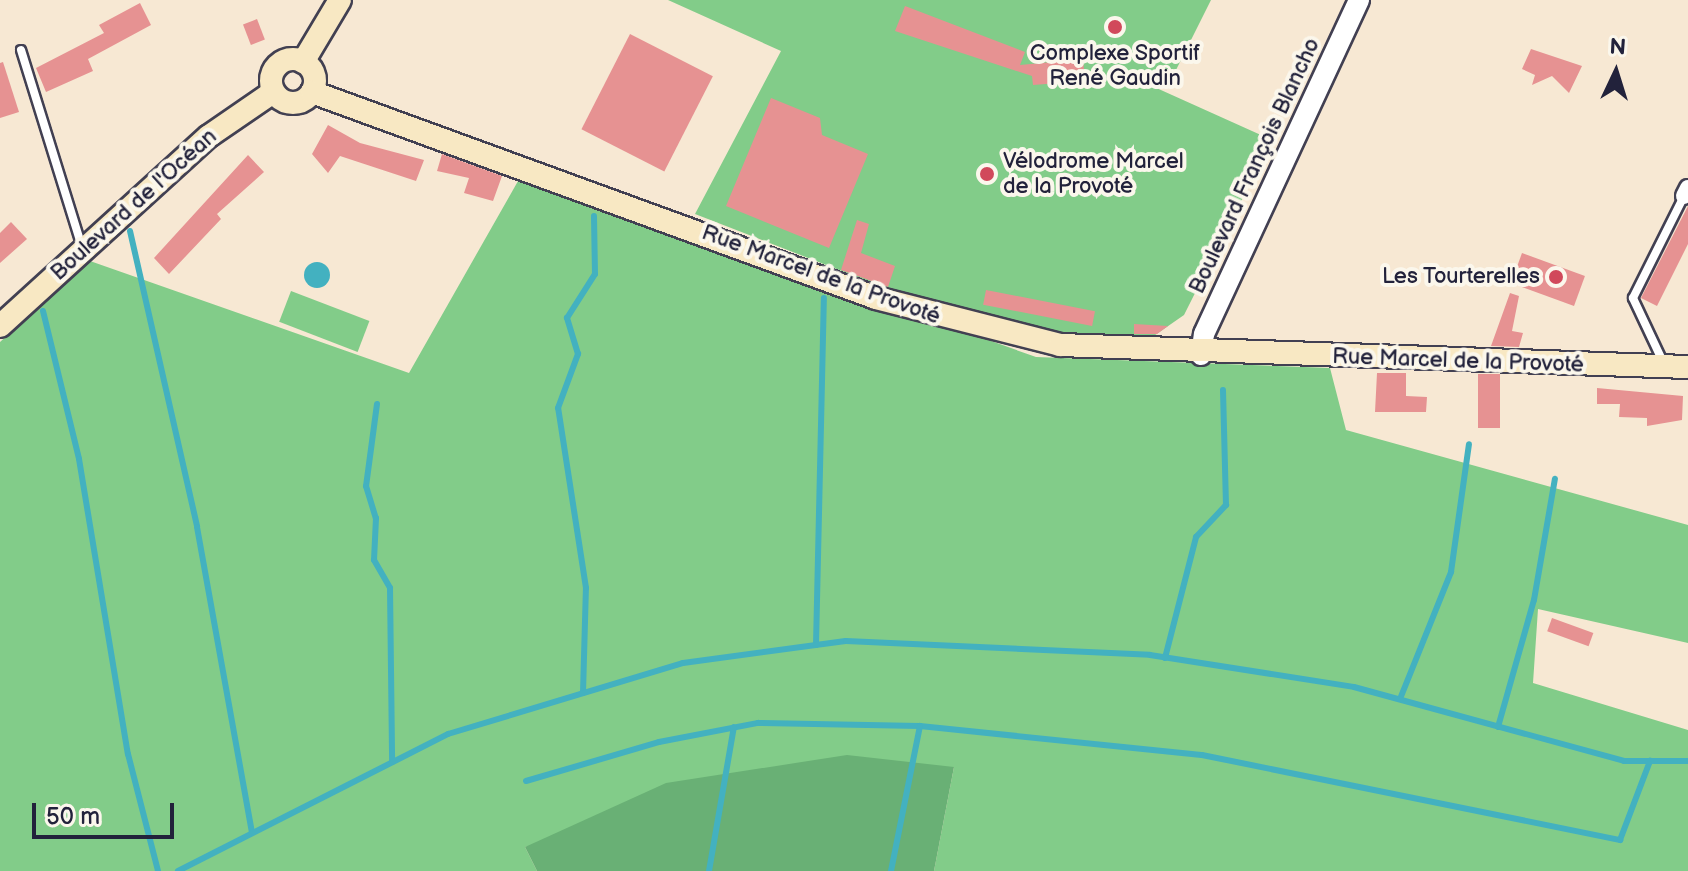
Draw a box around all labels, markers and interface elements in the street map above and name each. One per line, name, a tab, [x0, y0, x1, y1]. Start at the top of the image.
marker: Complexe Sportif René Gaudin	[1106, 18, 1124, 36]
north arrow	[1576, 32, 1656, 112]
street label: Boulevard François Blancho	[1184, 34, 1326, 298]
text: N	[1609, 34, 1627, 62]
place label: Complexe Sportif René Gaudin	[1030, 40, 1200, 92]
street label: Boulevard de l'Océan	[46, 124, 222, 286]
place label: Vélodrome Marcel de la Provoté	[1003, 148, 1184, 200]
marker: Vélodrome Marcel de la Provoté	[978, 165, 996, 183]
street label: Rue Marcel de la Provoté	[698, 220, 944, 330]
place label: Les Tourterelles	[1381, 264, 1540, 290]
marker: Les Tourterelles	[1547, 268, 1565, 286]
street label: Rue Marcel de la Provoté	[1332, 343, 1584, 379]
scale bar	[36, 787, 178, 837]
text: 50 m	[46, 802, 100, 831]

